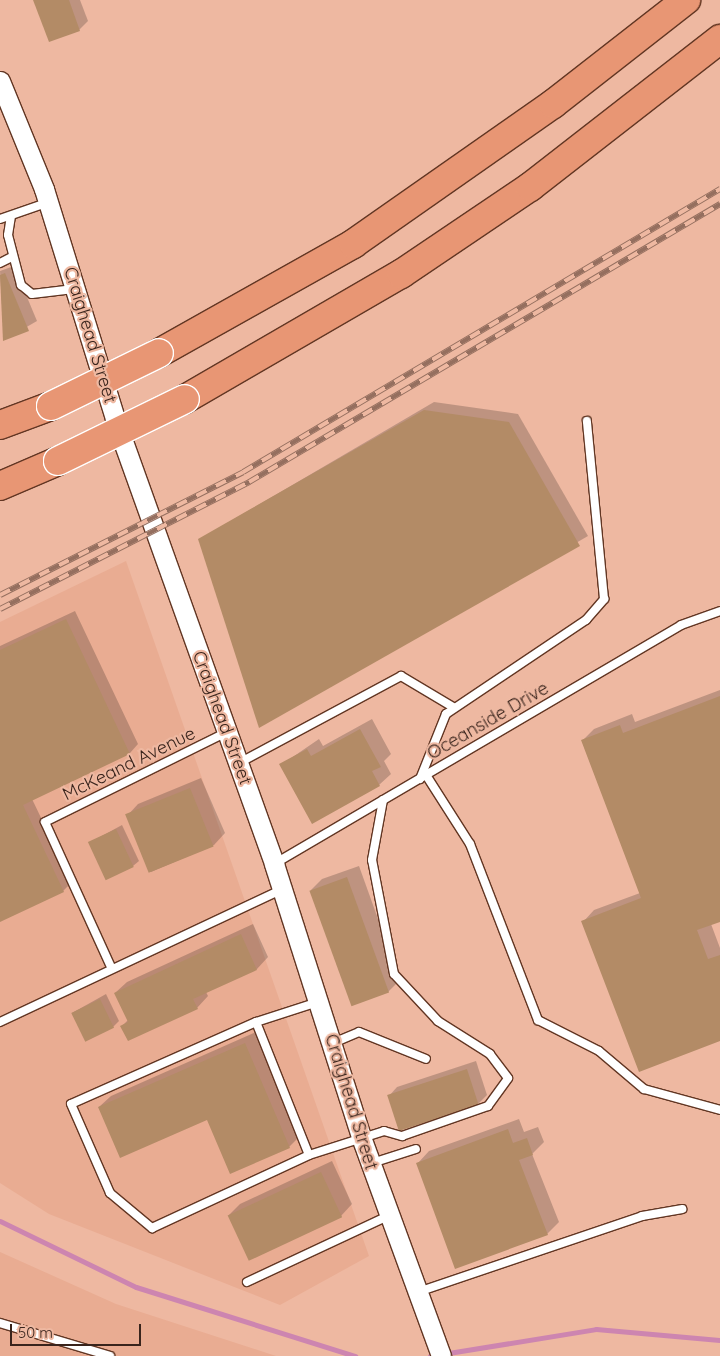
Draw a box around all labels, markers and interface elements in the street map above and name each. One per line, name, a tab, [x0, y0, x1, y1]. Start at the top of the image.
street label: Craighead Street	[59, 264, 121, 406]
street label: Craighead Street	[188, 648, 256, 788]
street label: Oceanside Drive	[424, 678, 552, 764]
street label: McKeand Avenue	[59, 723, 199, 805]
street label: Craighead Street	[320, 1031, 382, 1173]
scale bar	[12, 1314, 144, 1346]
text: 50 m	[18, 1323, 53, 1342]

